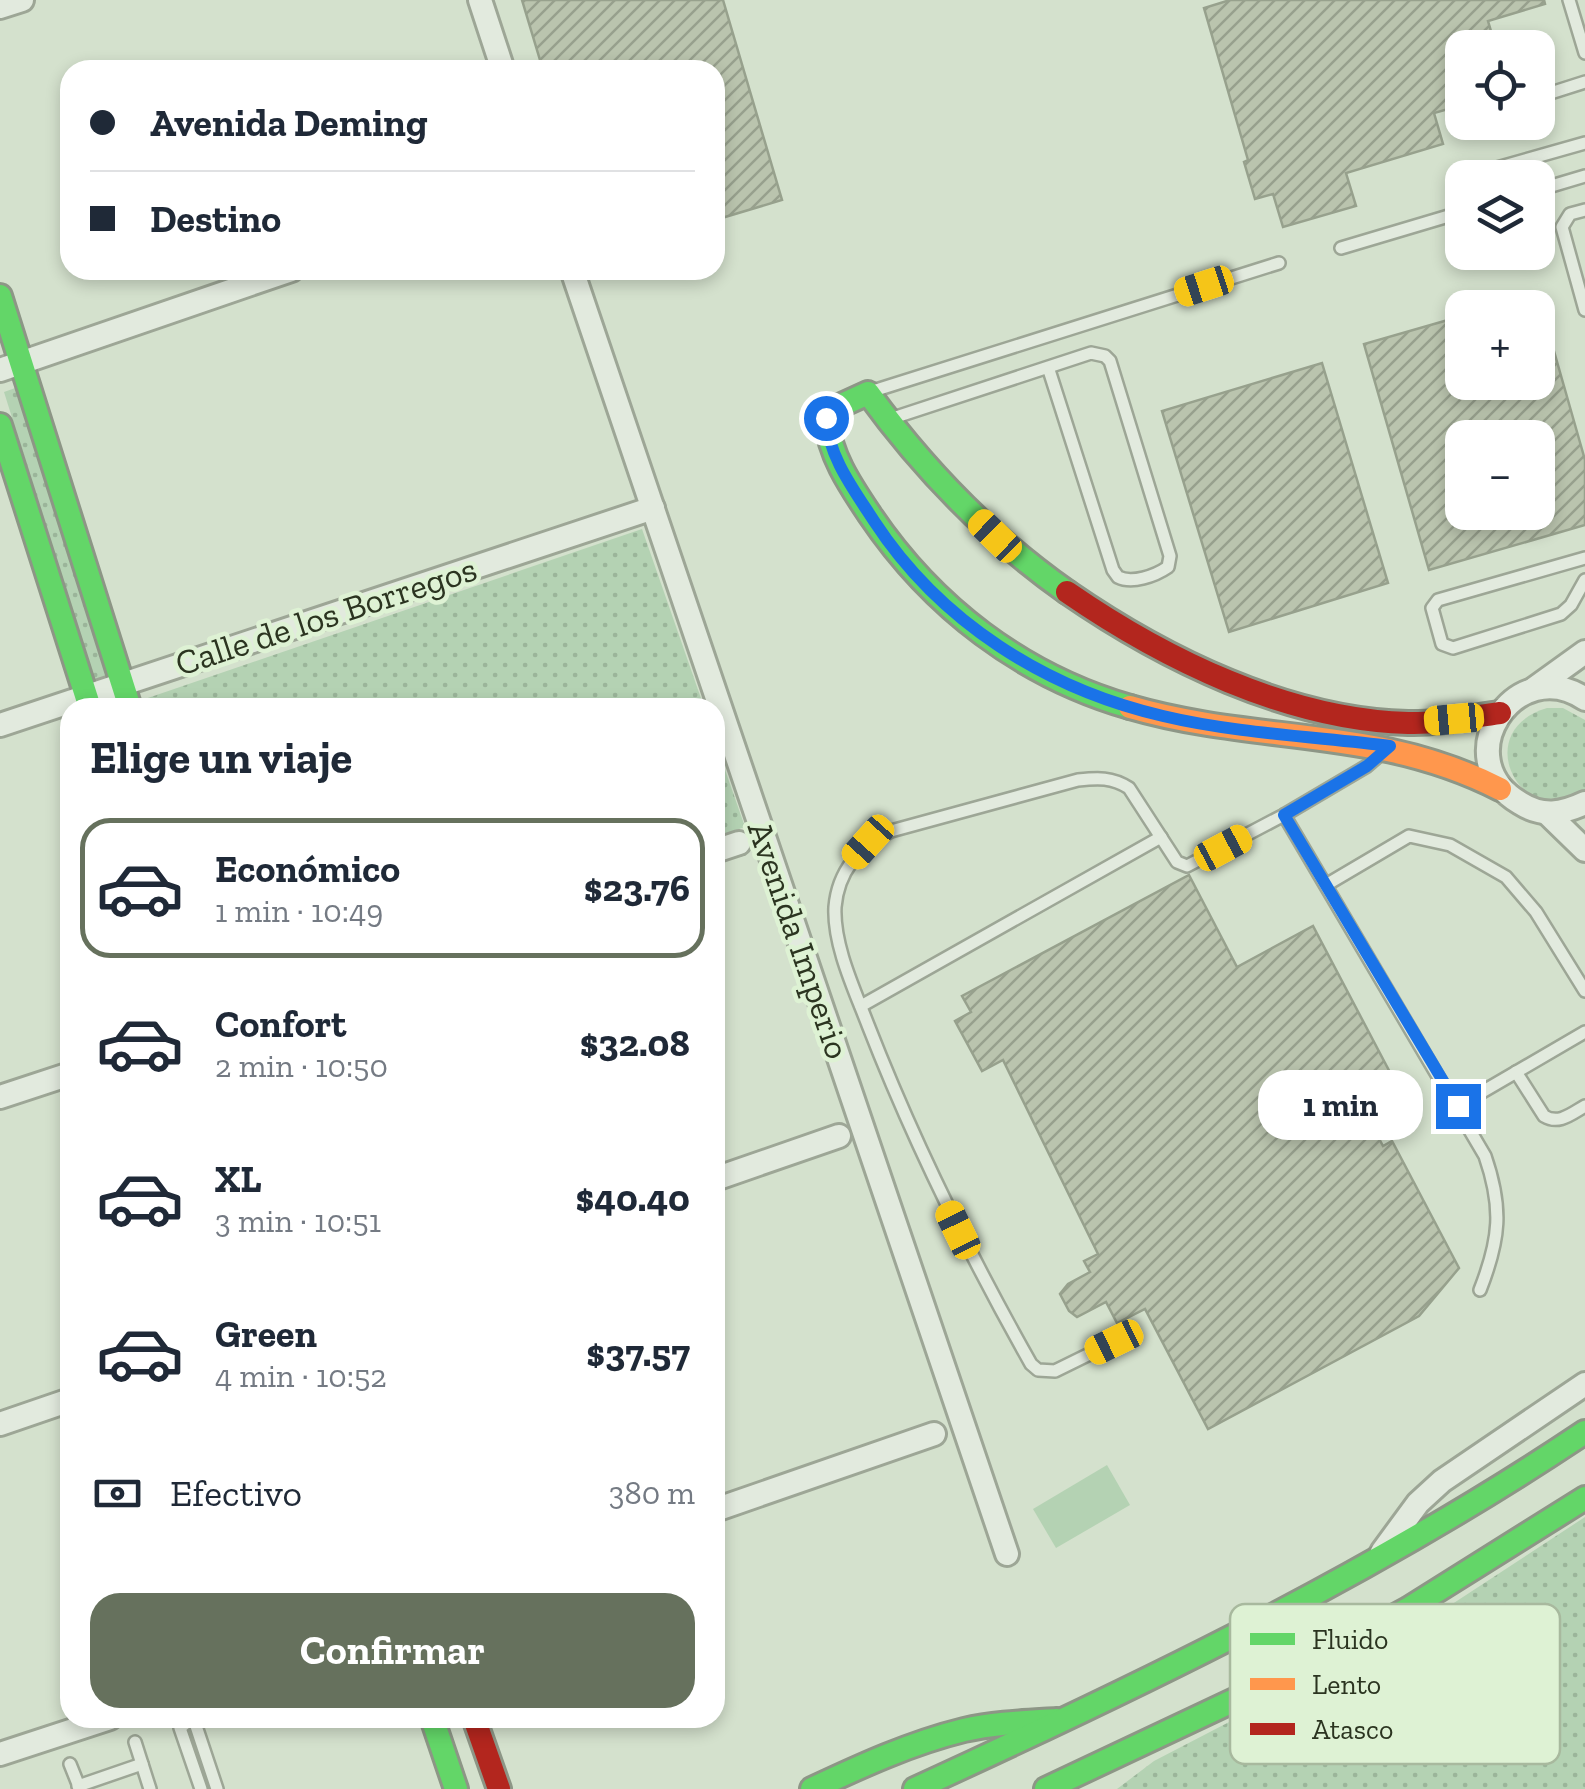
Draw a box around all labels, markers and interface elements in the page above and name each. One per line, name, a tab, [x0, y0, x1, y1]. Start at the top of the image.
map controls	[1445, 30, 1555, 530]
button: locate	[1445, 30, 1555, 140]
text: Avenida Deming	[150, 100, 427, 146]
button: layers	[1445, 160, 1555, 270]
text: Destino	[150, 196, 281, 242]
car	[1171, 262, 1237, 310]
button: +	[1445, 290, 1555, 400]
route start	[804, 396, 849, 441]
button: −	[1445, 420, 1555, 530]
car	[963, 504, 1027, 568]
street label: Calle de los Borregos	[170, 547, 482, 685]
car	[1423, 701, 1485, 737]
text: Elige un viaje	[90, 731, 352, 785]
car	[837, 810, 899, 874]
street label: Avenida Imperio	[739, 816, 859, 1064]
car	[1189, 821, 1257, 875]
icon: car	[95, 843, 185, 933]
text: Económico	[215, 846, 400, 892]
text: $23.76	[584, 865, 690, 911]
text: 1 min · 10:49	[215, 892, 383, 930]
icon: car	[95, 998, 185, 1088]
text: Confort	[215, 1001, 346, 1047]
text: $32.08	[580, 1020, 690, 1066]
text: 2 min · 10:50	[215, 1047, 388, 1085]
callout: 1 min	[1258, 1071, 1423, 1141]
route end	[1436, 1084, 1481, 1129]
text: 1 min	[1303, 1086, 1378, 1124]
icon: car	[95, 1153, 185, 1243]
text: XL	[215, 1156, 262, 1202]
text: $40.40	[576, 1175, 690, 1221]
car	[931, 1196, 985, 1264]
text: 3 min · 10:51	[215, 1202, 381, 1240]
icon: car	[95, 1308, 185, 1398]
text: Green	[215, 1311, 317, 1357]
car	[1080, 1315, 1148, 1369]
text: $37.57	[586, 1330, 690, 1376]
text: 4 min · 10:52	[215, 1357, 387, 1395]
icon: cash	[90, 1466, 145, 1521]
text: Efectivo	[170, 1470, 302, 1516]
text: 380 m	[609, 1474, 695, 1512]
button: Confirmar	[90, 1593, 695, 1708]
legend	[1230, 1604, 1560, 1764]
text: Fluido	[1312, 1623, 1388, 1656]
text: Lento	[1312, 1668, 1381, 1701]
text: Atasco	[1312, 1713, 1393, 1746]

